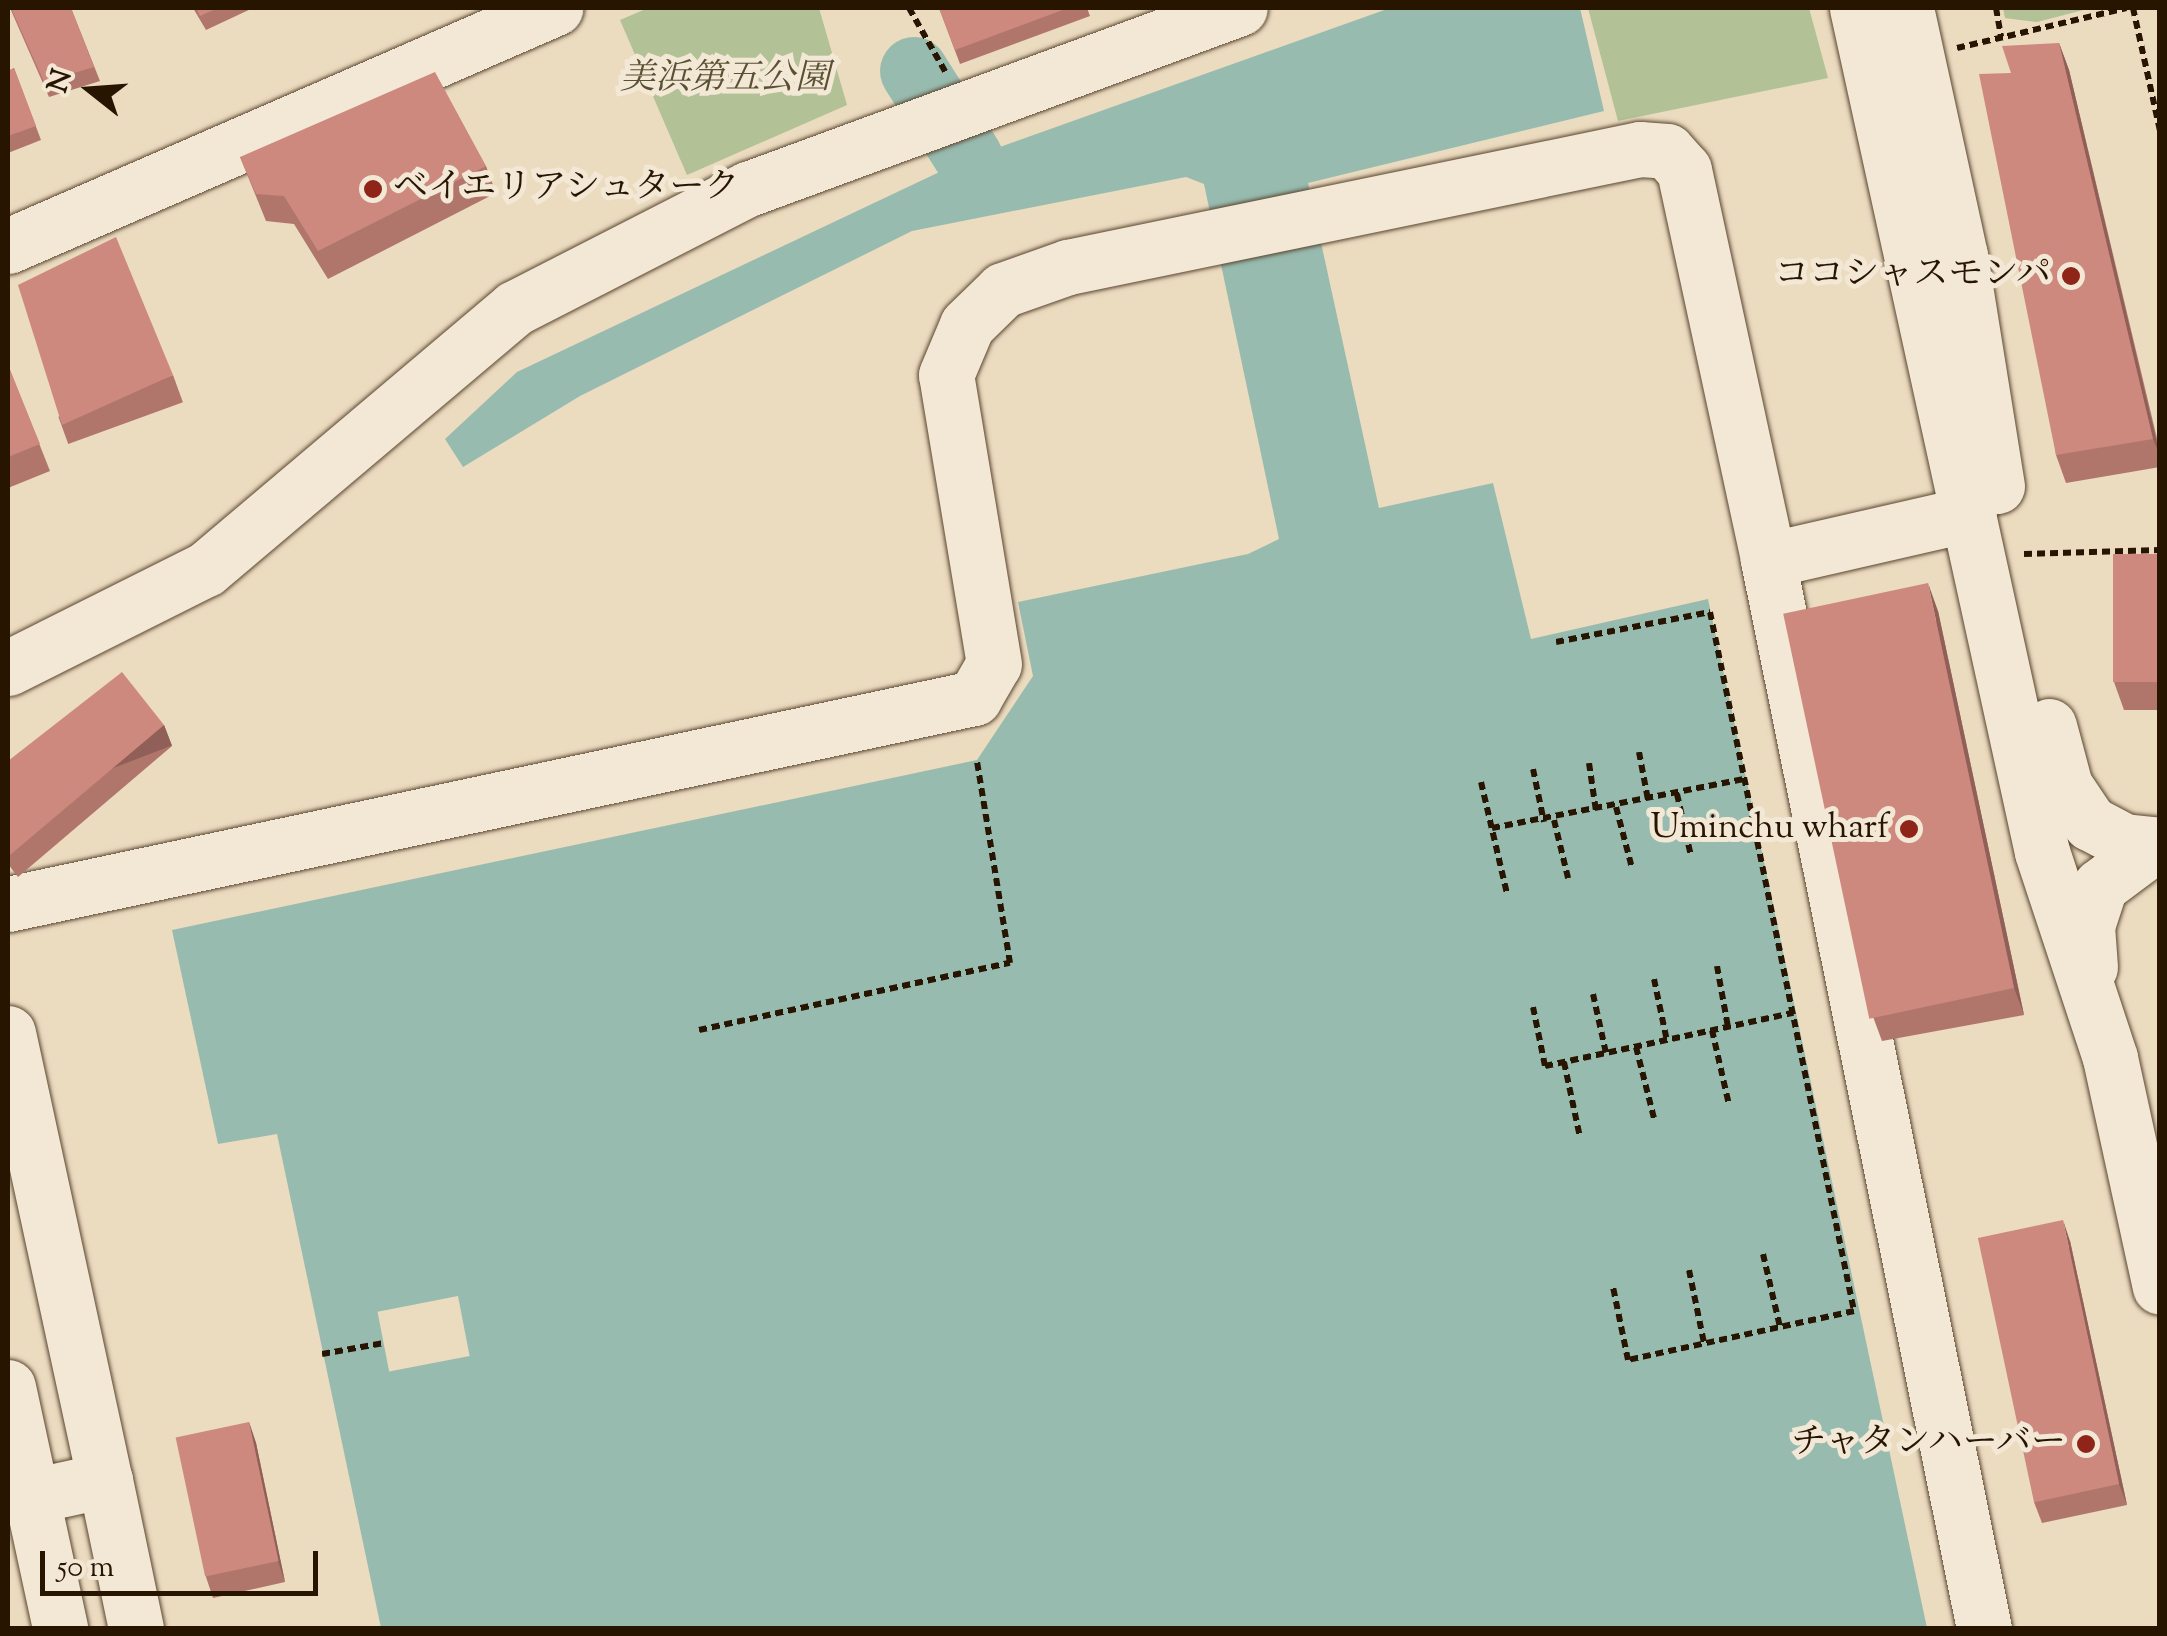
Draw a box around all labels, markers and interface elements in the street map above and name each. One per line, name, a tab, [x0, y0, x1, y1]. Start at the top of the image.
north arrow	[40, 40, 140, 140]
park label: 美浜第五公園	[620, 59, 830, 101]
text: N	[39, 65, 84, 98]
place label: ベイエリアシュターク	[393, 168, 743, 210]
marker: ベイエリアシュターク	[362, 178, 384, 200]
place label: ココシャスモンパ	[1771, 255, 2051, 297]
marker: ココシャスモンパ	[2060, 265, 2082, 287]
place label: Uminchu wharf	[1650, 808, 1889, 850]
marker: Uminchu wharf	[1898, 818, 1920, 840]
place label: チャタンハーバー	[1786, 1423, 2066, 1465]
marker: チャタンハーバー	[2075, 1433, 2097, 1455]
scale bar	[45, 1531, 322, 1593]
text: 50 m	[57, 1547, 114, 1590]

